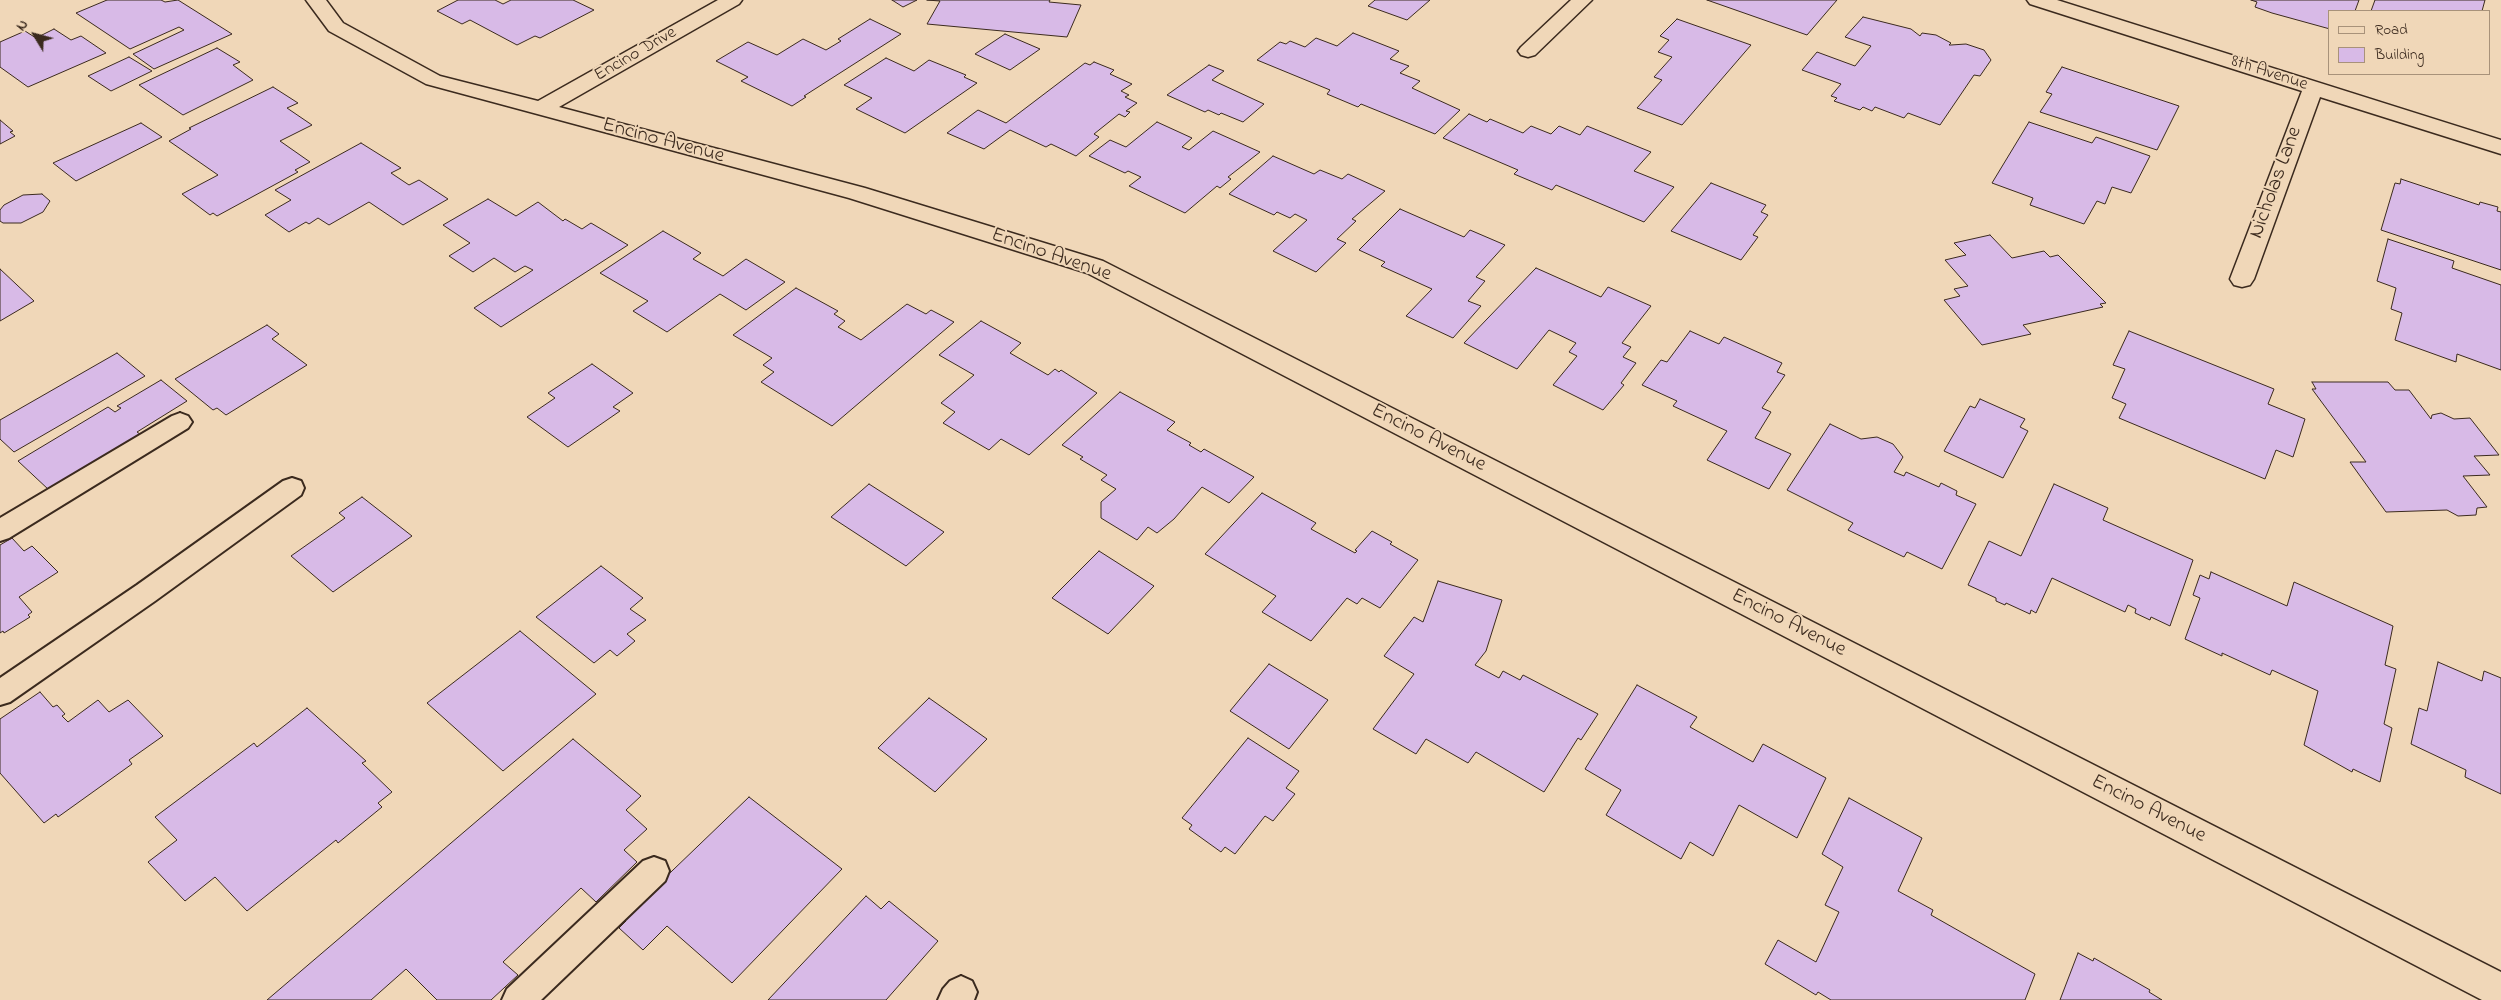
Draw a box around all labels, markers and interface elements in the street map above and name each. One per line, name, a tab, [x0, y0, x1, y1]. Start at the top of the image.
north arrow	[10, 10, 60, 60]
legend	[2328, 10, 2491, 75]
text: N	[11, 16, 34, 36]
text: Road	[2375, 19, 2408, 41]
street label: Encino Drive	[591, 23, 681, 87]
text: Building	[2375, 44, 2424, 66]
street label: 8th Avenue	[2228, 51, 2310, 97]
street label: Encino Avenue	[599, 114, 727, 170]
street label: Nicholas Lane	[2245, 124, 2309, 242]
street label: Encino Avenue	[988, 224, 1114, 288]
street label: Encino Avenue	[1366, 399, 1490, 479]
street label: Encino Avenue	[1726, 584, 1850, 664]
street label: Encino Avenue	[2086, 770, 2210, 850]

